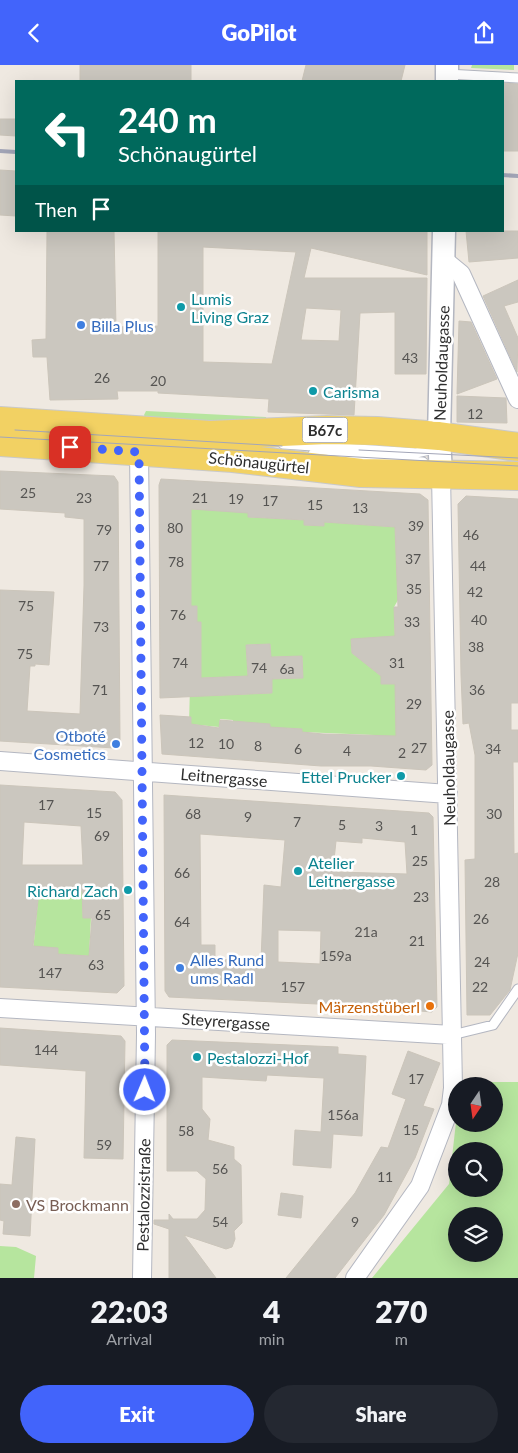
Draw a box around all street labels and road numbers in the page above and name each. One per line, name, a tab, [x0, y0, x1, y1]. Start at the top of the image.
street label: Neuholdaugasse	[429, 305, 453, 421]
road number: B67c	[302, 417, 348, 443]
street label: Schönaugürtel	[208, 447, 310, 477]
street label: Neuholdaugasse	[437, 710, 459, 826]
street label: Leitnergasse	[180, 764, 268, 790]
street label: Steyrergasse	[181, 1008, 271, 1034]
street label: Pestalozzistraße	[133, 1138, 153, 1252]

